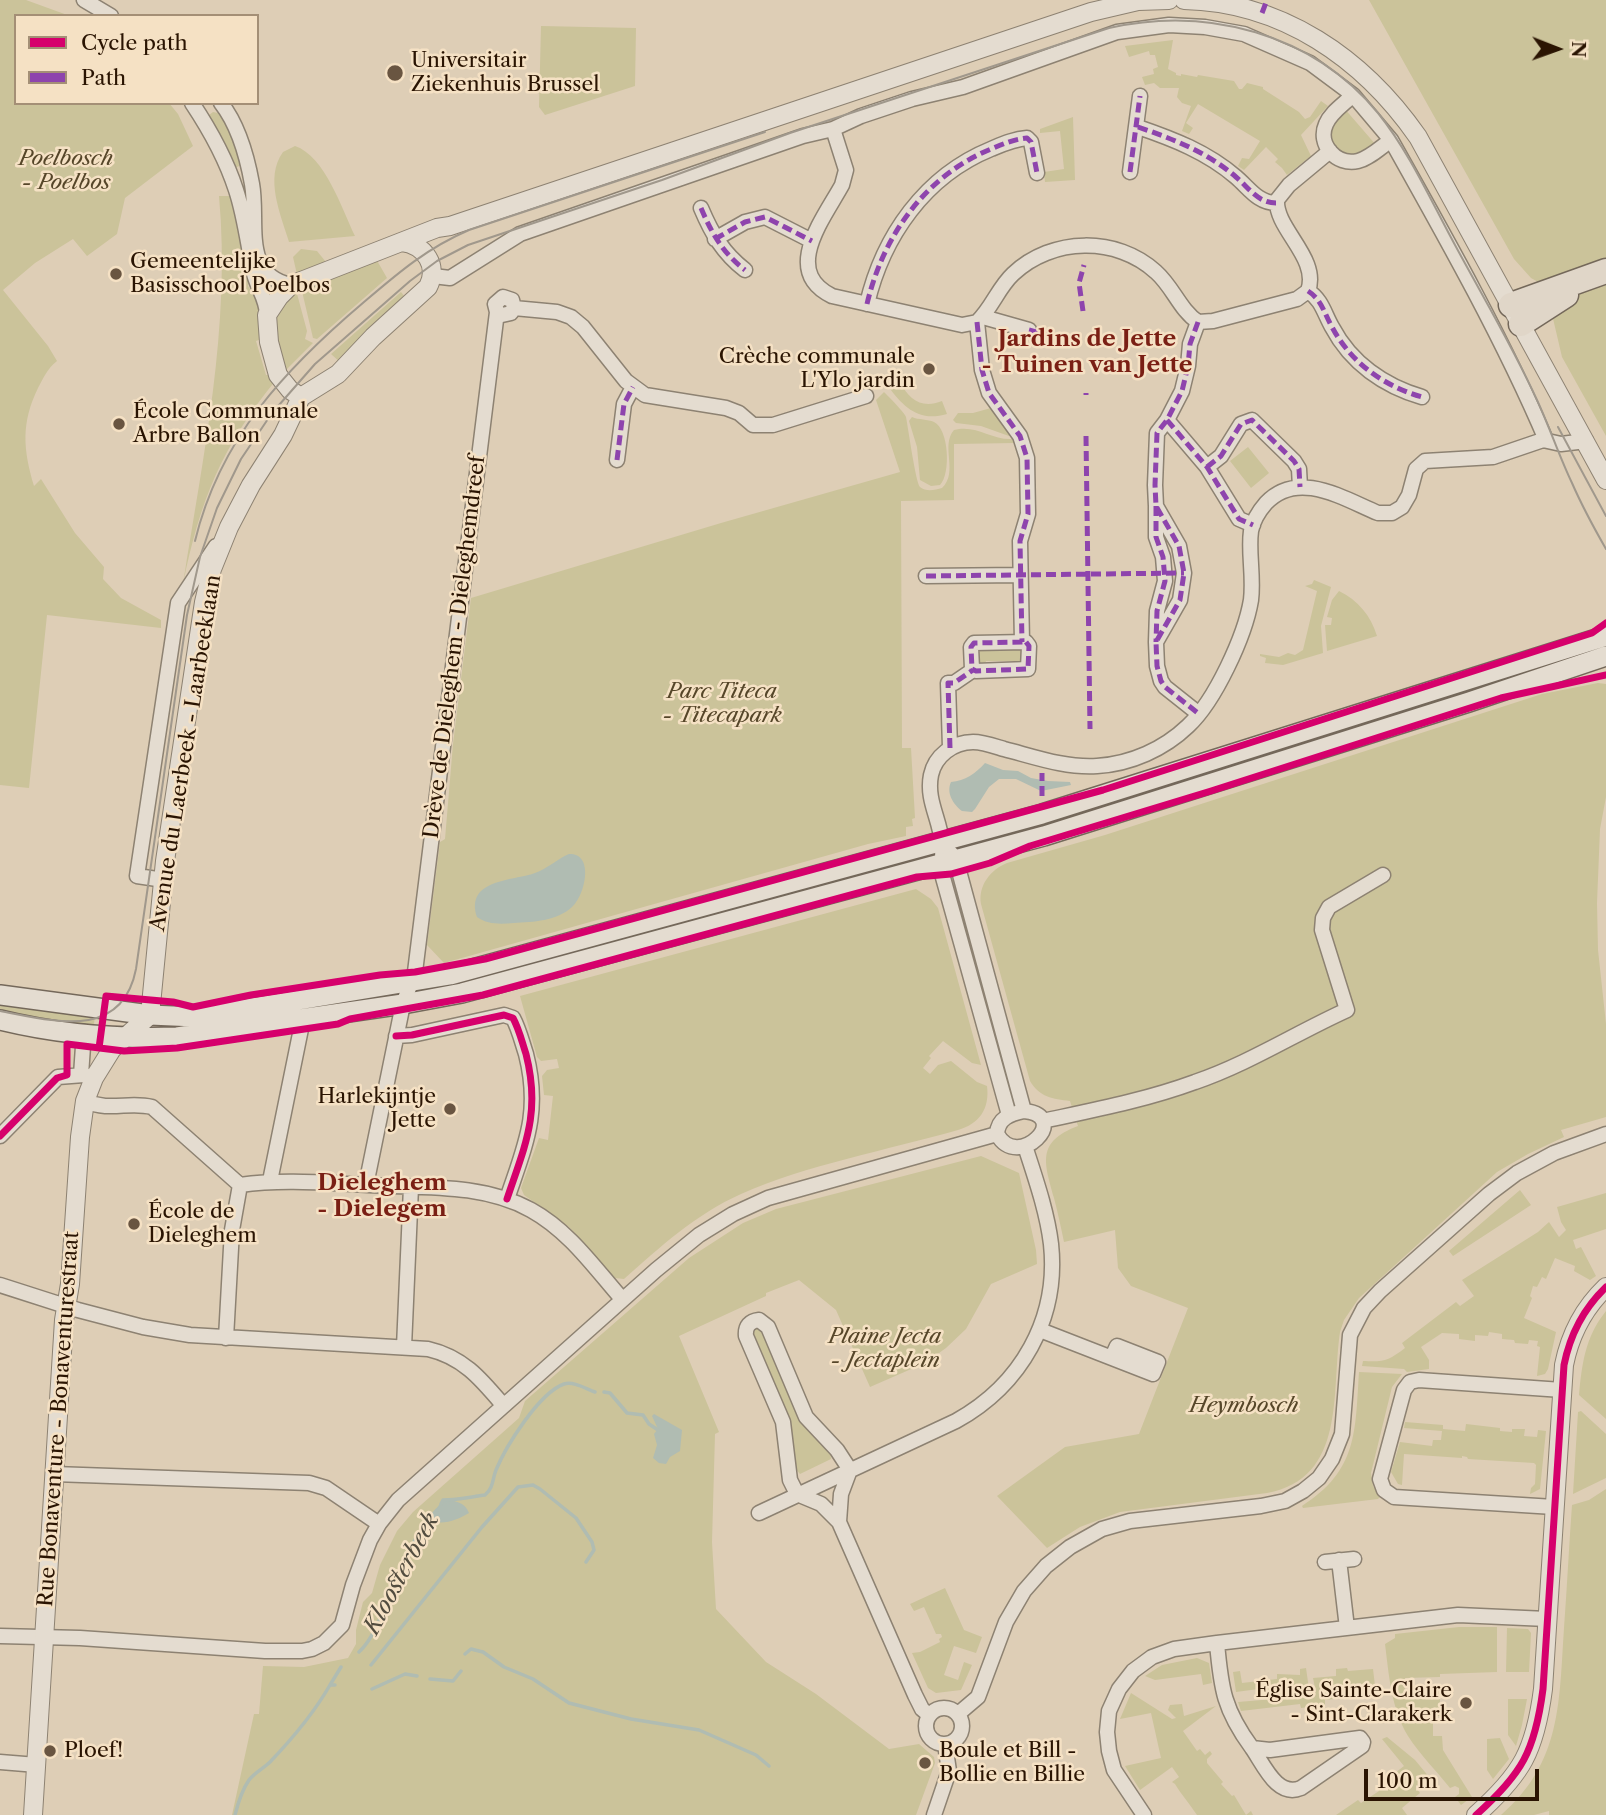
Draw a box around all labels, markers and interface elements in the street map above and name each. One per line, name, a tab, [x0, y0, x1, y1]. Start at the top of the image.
legend	[14, 14, 259, 105]
north arrow	[1522, 14, 1592, 84]
text: Cycle path	[81, 30, 188, 55]
text: N	[1567, 41, 1590, 58]
place label: Universitair Ziekenhuis Brussel	[411, 48, 599, 98]
marker: Universitair Ziekenhuis Brussel	[385, 63, 405, 83]
text: Path	[81, 65, 126, 90]
park label: Poelbosch - Poelbos	[19, 146, 113, 196]
place label: Gemeentelijke Basisschool Poelbos	[130, 249, 330, 299]
marker: Gemeentelijke Basisschool Poelbos	[108, 266, 124, 282]
district label: Jardins de Jette - Tuinen van Jette	[982, 325, 1192, 379]
place label: Crèche communale L'Ylo jardin	[719, 344, 915, 394]
marker: Crèche communale L'Ylo jardin	[921, 361, 937, 377]
place label: École Communale Arbre Ballon	[133, 399, 318, 449]
marker: École Communale Arbre Ballon	[111, 416, 127, 432]
street label: Drève de Dieleghem - Dieleghemdreef	[419, 454, 491, 840]
street label: Avenue du Laerbeek - Laarbeeklaan	[145, 573, 227, 933]
park label: Parc Titeca - Titecapark	[662, 679, 782, 729]
place label: Harlekijntje Jette	[317, 1084, 436, 1134]
marker: Harlekijntje Jette	[442, 1101, 458, 1117]
district label: Dieleghem - Dielegem	[317, 1169, 447, 1223]
place label: École de Dieleghem	[148, 1199, 257, 1249]
marker: École de Dieleghem	[126, 1216, 142, 1232]
street label: Rue Bonaventure - Bonaventurestraat	[33, 1230, 85, 1608]
park label: Plaine Jecta - Jectaplein	[828, 1324, 942, 1374]
park label: Heymbosch	[1189, 1393, 1299, 1419]
water label: Kloosterbeek	[359, 1509, 445, 1639]
place label: Église Sainte-Claire - Sint-Clarakerk	[1255, 1678, 1452, 1728]
marker: Église Sainte-Claire - Sint-Clarakerk	[1458, 1695, 1474, 1711]
place label: Ploef!	[64, 1738, 123, 1764]
place label: Boule et Bill - Bollie en Billie	[939, 1738, 1085, 1788]
marker: Ploef!	[42, 1743, 58, 1759]
marker: Boule et Bill - Bollie en Billie	[917, 1755, 933, 1771]
scale bar	[1368, 1756, 1543, 1800]
text: 100 m	[1377, 1768, 1438, 1793]

